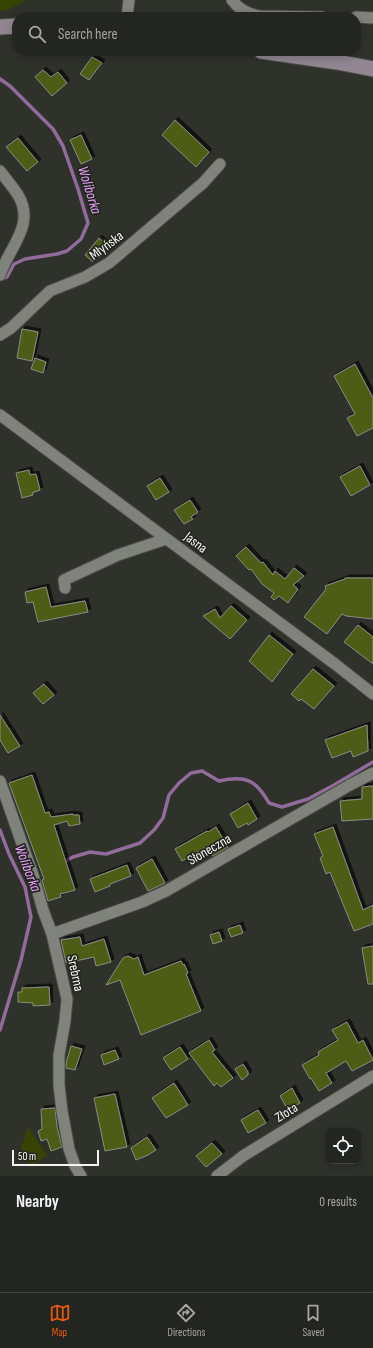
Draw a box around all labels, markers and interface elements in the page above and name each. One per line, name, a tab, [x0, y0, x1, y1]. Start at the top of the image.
search box	[12, 12, 361, 56]
icon: search	[26, 23, 48, 45]
text: Search here	[58, 25, 118, 44]
water label: Woliborka	[73, 164, 106, 216]
street label: Młyńska	[86, 227, 127, 264]
street label: Jasna	[180, 528, 211, 557]
street label: Słoneczna	[184, 830, 234, 869]
water label: Woliborka	[10, 842, 45, 894]
street label: Srebrna	[63, 953, 88, 993]
street label: Złota	[272, 1099, 301, 1126]
map controls	[325, 1128, 361, 1164]
button: locate	[325, 1128, 361, 1164]
scale bar	[12, 1148, 99, 1167]
text: 50 m	[18, 1150, 36, 1163]
text: Nearby	[16, 1192, 59, 1212]
text: 0 results	[319, 1194, 357, 1210]
tab: Map	[49, 1302, 71, 1339]
tab: Directions	[168, 1302, 205, 1339]
tab: Saved	[302, 1302, 324, 1339]

